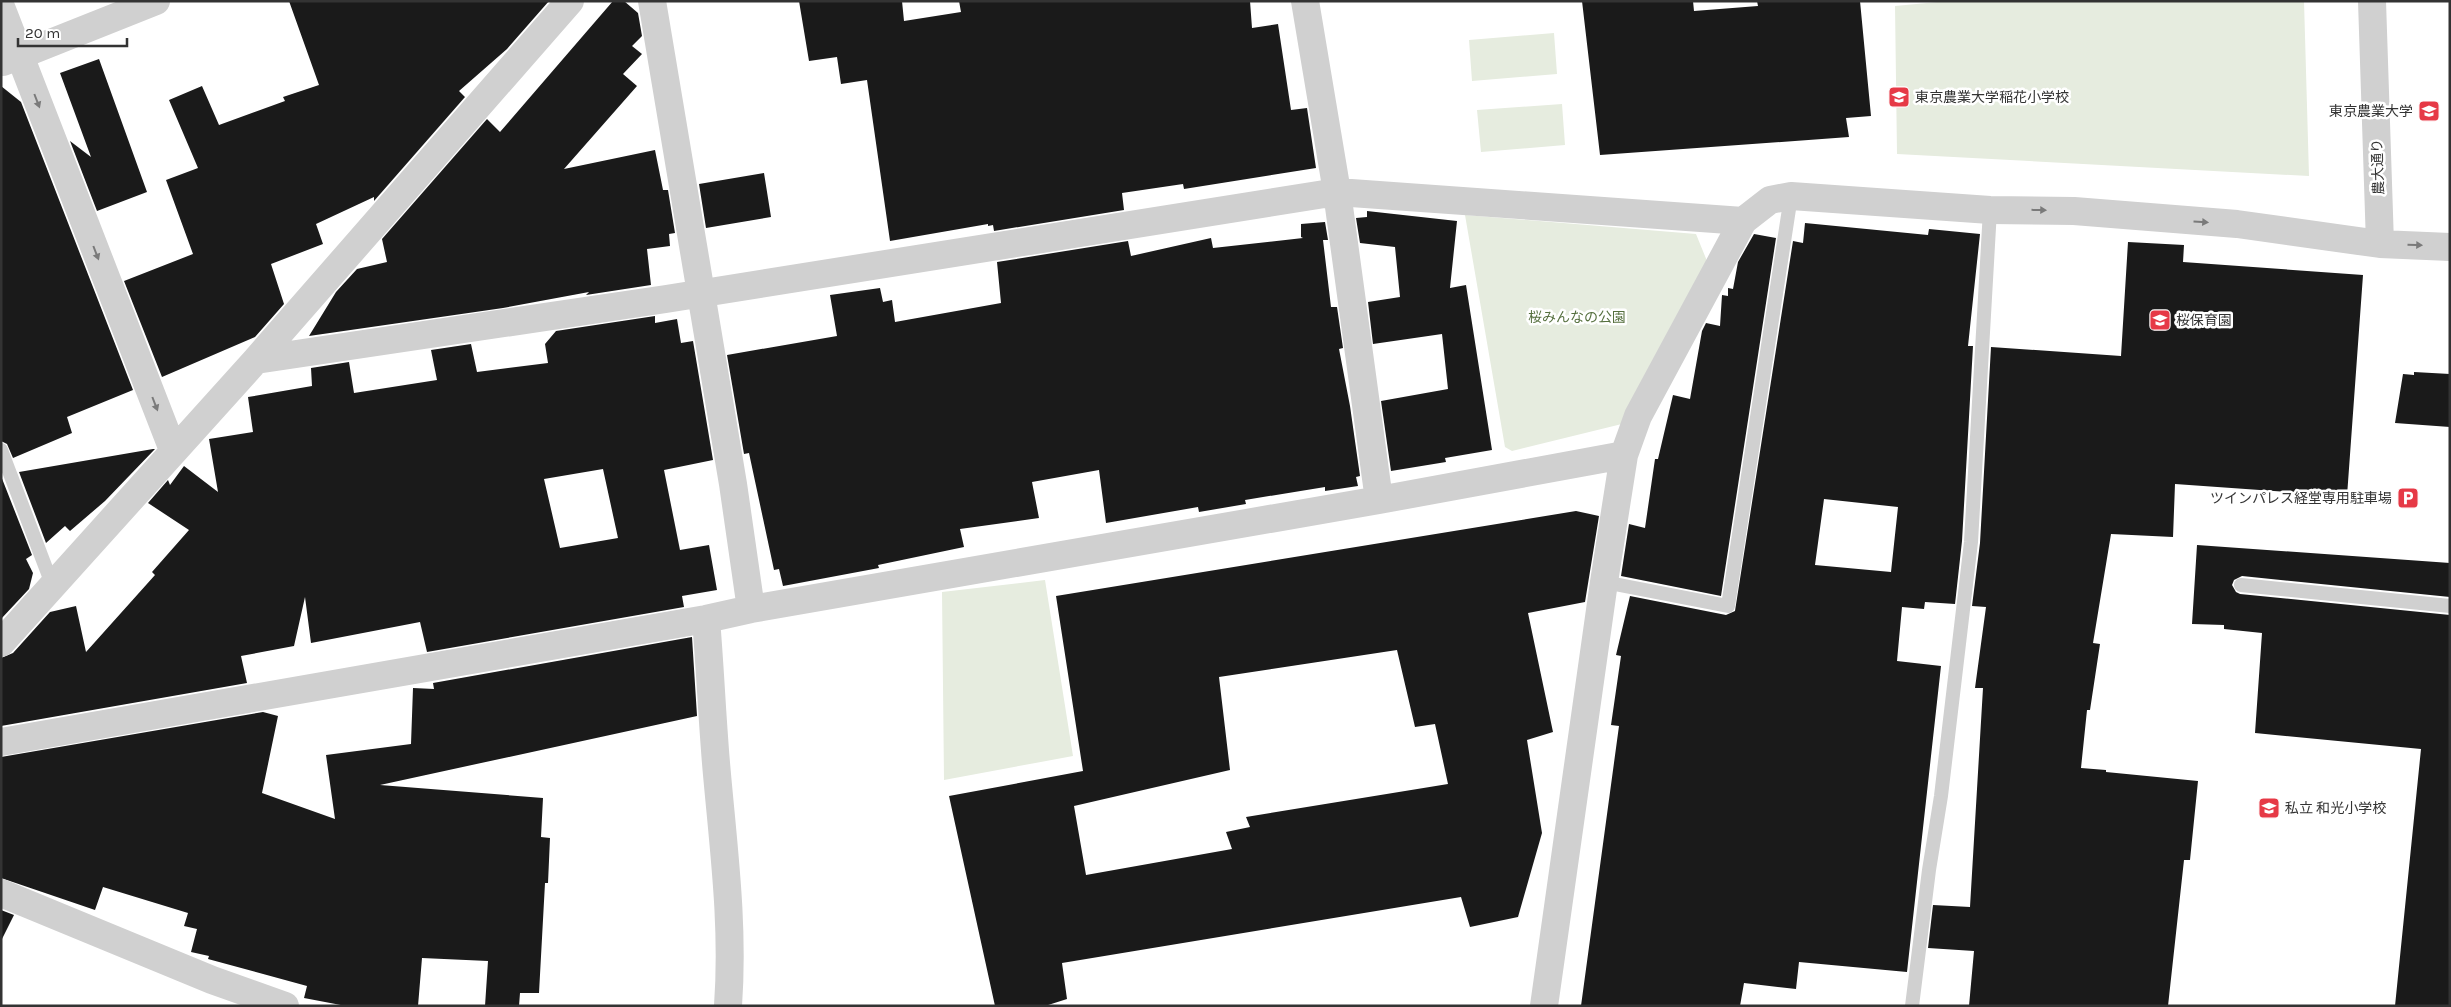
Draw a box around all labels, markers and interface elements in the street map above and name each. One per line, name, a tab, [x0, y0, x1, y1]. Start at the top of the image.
scale bar	[18, 15, 126, 47]
text: 20 m	[25, 24, 60, 42]
school or university icon: 東京農業大学稲花小学校	[1887, 85, 1911, 109]
place label: 東京農業大学稲花小学校	[1915, 89, 2069, 106]
one-way arrow	[33, 94, 41, 108]
school or university icon: 東京農業大学	[2417, 99, 2441, 123]
place label: 東京農業大学	[2329, 103, 2413, 120]
street label: 農大通り	[2369, 139, 2387, 195]
one-way arrow	[2031, 207, 2047, 215]
one-way arrow	[2193, 218, 2209, 226]
one-way arrow	[2407, 241, 2423, 249]
one-way arrow	[92, 245, 100, 260]
school or university icon: 桜保育園	[2148, 308, 2172, 332]
park label: 桜みんなの公園	[1528, 309, 1626, 326]
place label: 桜保育園	[2176, 312, 2232, 329]
one-way arrow	[151, 397, 159, 412]
parking icon: ツインパレス経堂専用駐車場	[2396, 486, 2420, 510]
place label: ツインパレス経堂専用駐車場	[2210, 490, 2392, 507]
school or university icon: 私立 和光小学校	[2257, 796, 2281, 820]
place label: 私立 和光小学校	[2285, 800, 2386, 817]

